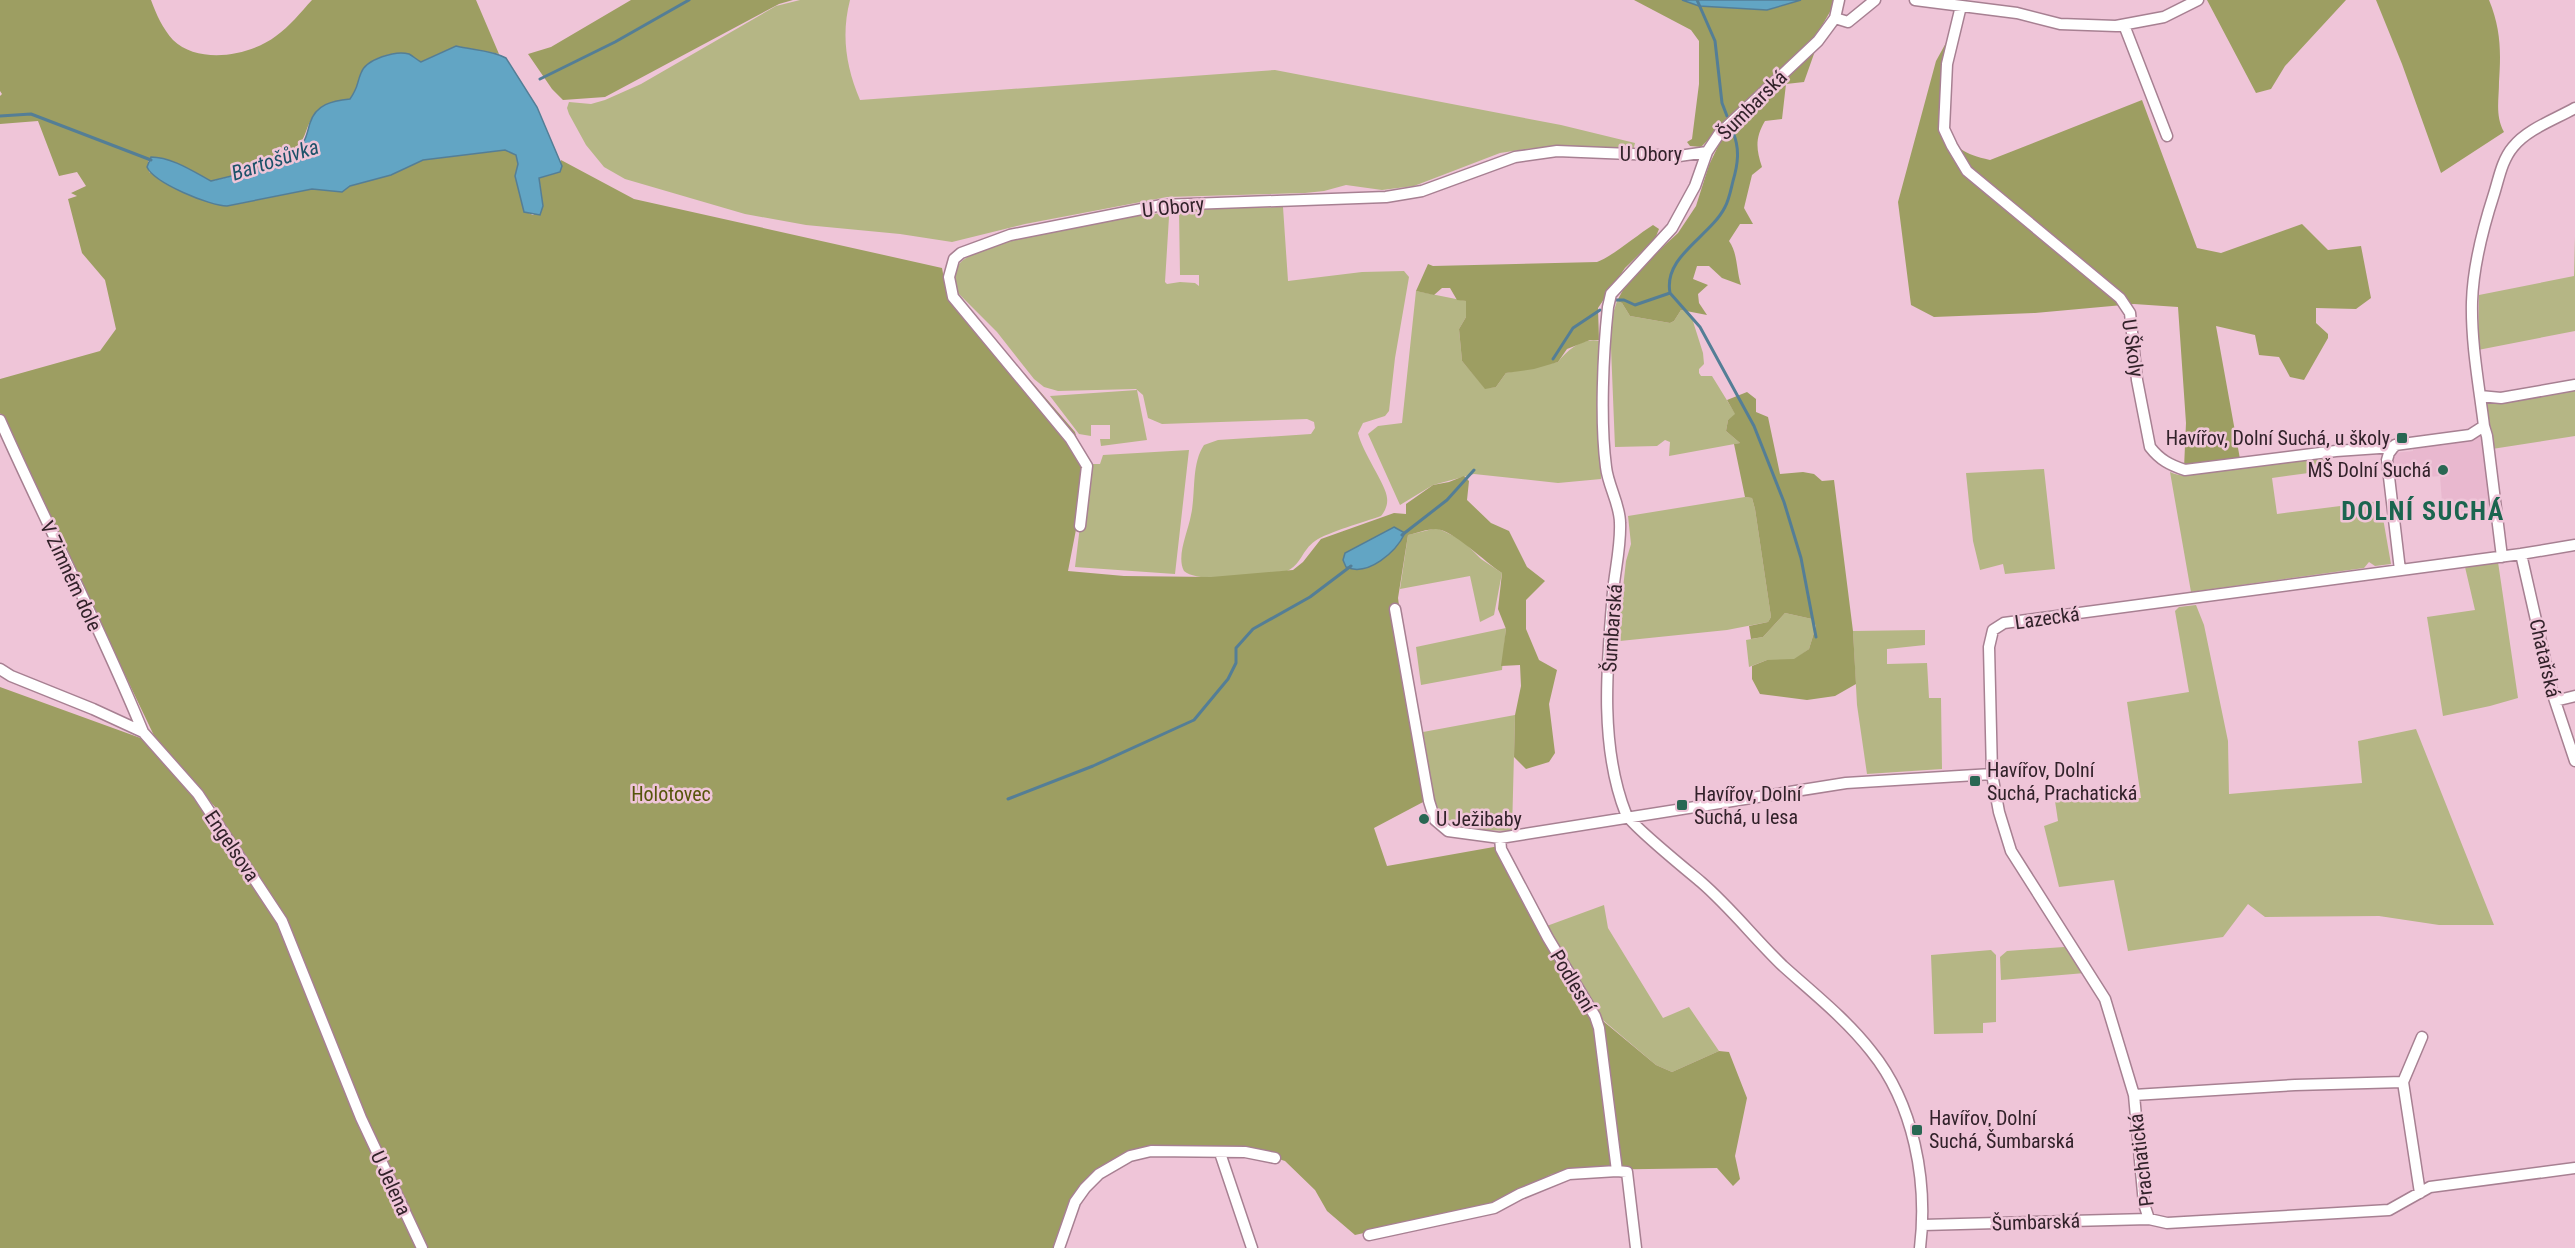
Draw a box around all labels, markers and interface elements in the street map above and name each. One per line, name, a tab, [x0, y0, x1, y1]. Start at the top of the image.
street label: Šumbarská	[1712, 65, 1792, 145]
water label: Bartošůvka	[228, 135, 322, 185]
street label: U Obory	[1620, 142, 1682, 166]
street label: U Obory	[1141, 192, 1205, 222]
street label: U Školy	[2117, 318, 2149, 378]
place label: Havířov, Dolní Suchá, u školy	[2166, 426, 2390, 450]
marker: Havířov, Dolní Suchá, u školy	[2395, 431, 2409, 445]
place label: MŠ Dolní Suchá	[2307, 458, 2431, 482]
marker: MŠ Dolní Suchá	[2436, 463, 2450, 477]
district label: DOLNÍ SUCHÁ	[2341, 496, 2505, 526]
street label: V Zimném dole	[35, 517, 107, 635]
street label: Šumbarská	[1597, 583, 1627, 673]
street label: Lazecká	[2013, 602, 2081, 634]
street label: Chatařská	[2524, 616, 2566, 700]
place label: Havířov, Dolní Suchá, Prachatická	[1987, 758, 2137, 805]
marker: Havířov, Dolní Suchá, Prachatická	[1968, 774, 1982, 788]
park label: Holotovec	[631, 782, 711, 806]
place label: Havířov, Dolní Suchá, u lesa	[1694, 782, 1803, 829]
marker: Havířov, Dolní Suchá, u lesa	[1675, 798, 1689, 812]
street label: Engelsova	[200, 806, 264, 886]
place label: U Ježibaby	[1436, 807, 1522, 831]
marker: U Ježibaby	[1417, 812, 1431, 826]
street label: Podlesní	[1545, 946, 1602, 1018]
place label: Havířov, Dolní Suchá, Šumbarská	[1929, 1106, 2074, 1153]
street label: Prachatická	[2123, 1112, 2159, 1208]
marker: Havířov, Dolní Suchá, Šumbarská	[1910, 1123, 1924, 1137]
street label: U Jelena	[366, 1147, 416, 1219]
street label: Šumbarská	[1991, 1208, 2081, 1236]

